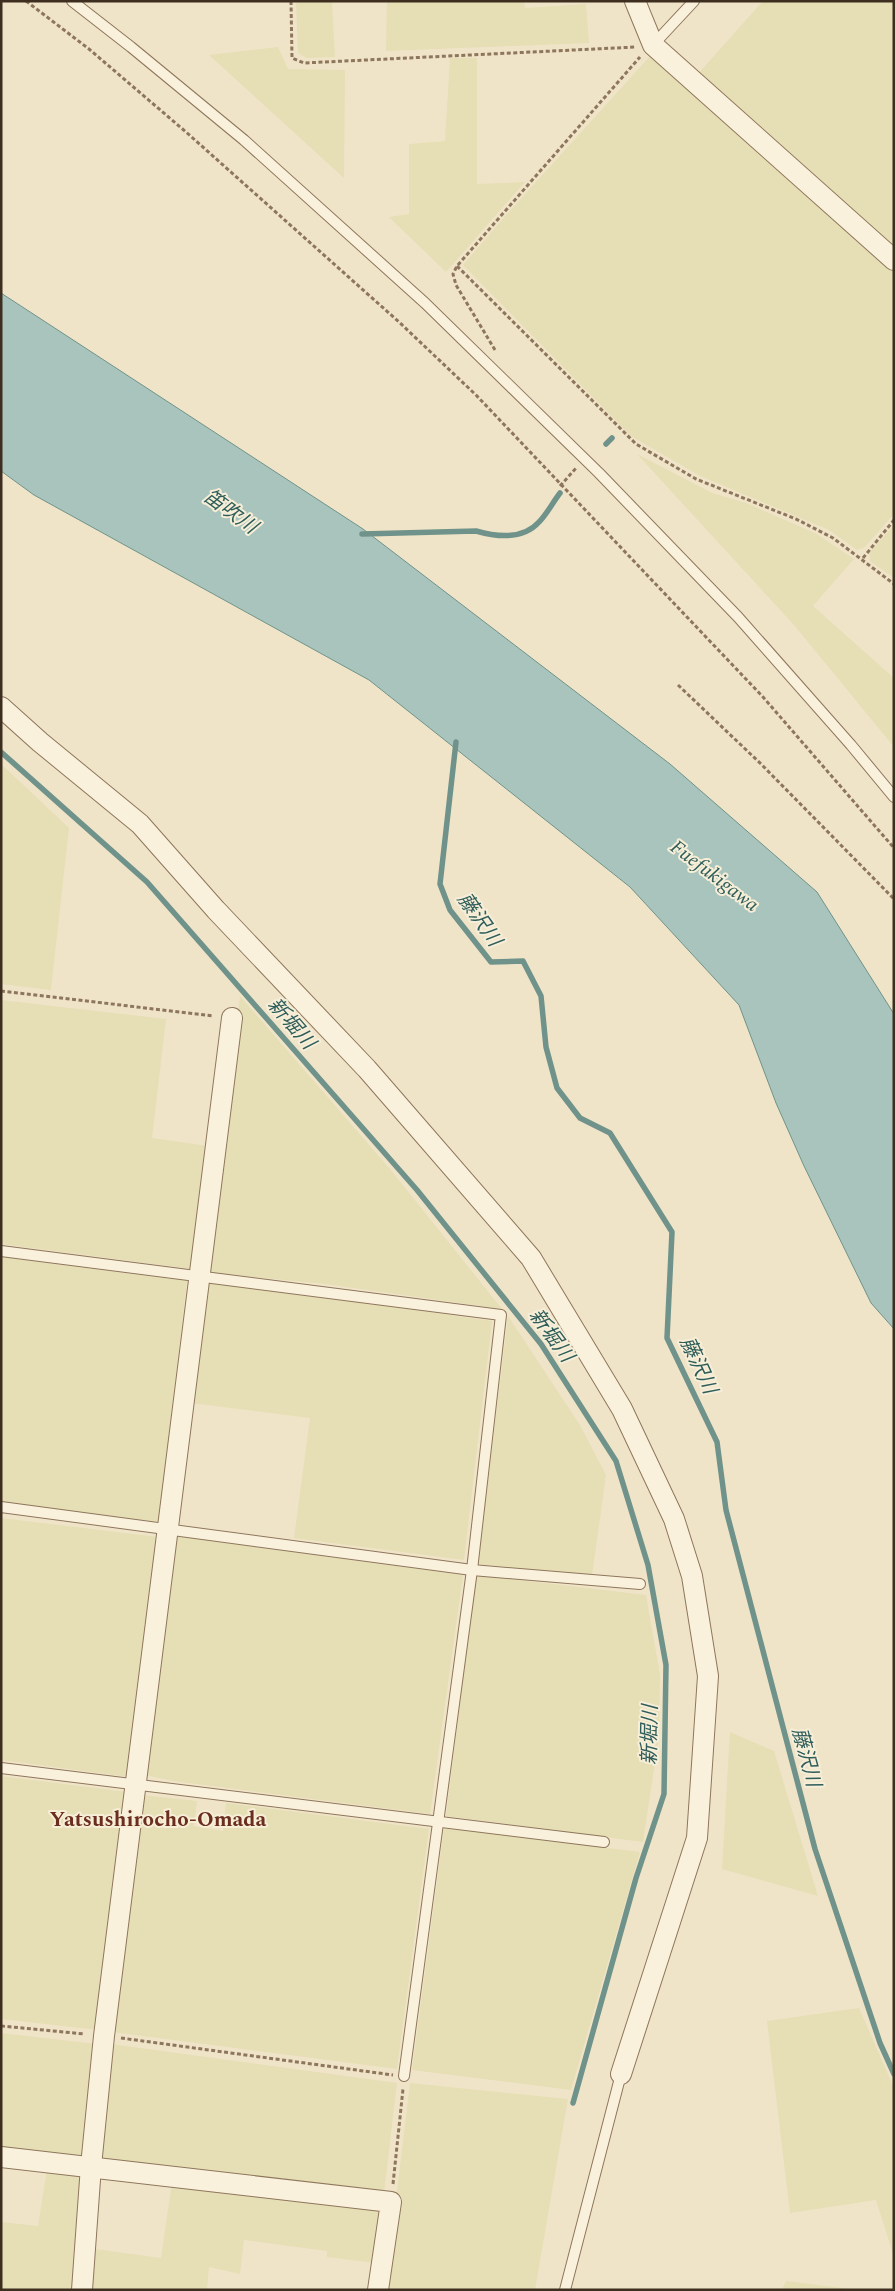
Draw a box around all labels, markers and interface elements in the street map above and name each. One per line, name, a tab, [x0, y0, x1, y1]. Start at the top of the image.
water label: 笛吹川	[197, 482, 265, 543]
water label: Fuefukigawa	[664, 832, 765, 919]
water label: 藤沢川	[450, 886, 510, 954]
water label: 新堀川	[260, 991, 324, 1058]
water label: 新堀川	[521, 1303, 582, 1370]
water label: 藤沢川	[672, 1332, 725, 1401]
water label: 新堀川	[634, 1703, 666, 1765]
water label: 藤沢川	[784, 1724, 829, 1792]
district label: Yatsushirocho-Omada	[50, 1804, 267, 1836]

